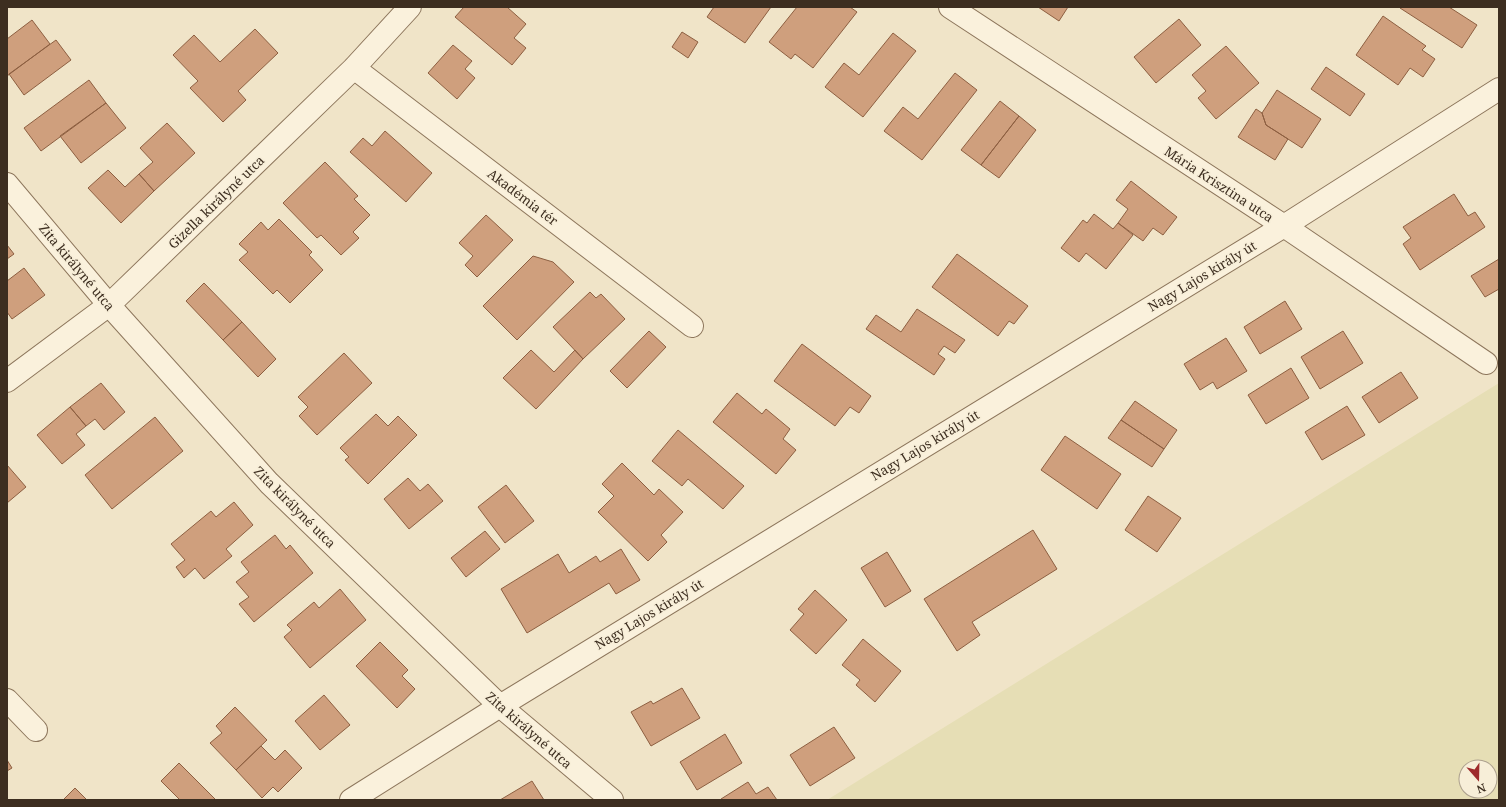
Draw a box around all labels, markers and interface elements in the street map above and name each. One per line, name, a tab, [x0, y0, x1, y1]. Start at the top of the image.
street label: Mária Krisztina utca	[1161, 142, 1277, 226]
street label: Gizella királyné utca	[164, 151, 268, 253]
street label: Akadémia tér	[484, 165, 562, 229]
street label: Zita királyné utca	[35, 220, 119, 314]
street label: Nagy Lajos király út	[1144, 236, 1260, 316]
street label: Nagy Lajos király út	[867, 405, 983, 485]
street label: Zita királyné utca	[250, 462, 340, 552]
street label: Nagy Lajos király út	[591, 574, 707, 654]
street label: Zita királyné utca	[482, 688, 576, 772]
north arrow	[1458, 759, 1498, 799]
text: N	[1475, 780, 1488, 798]

